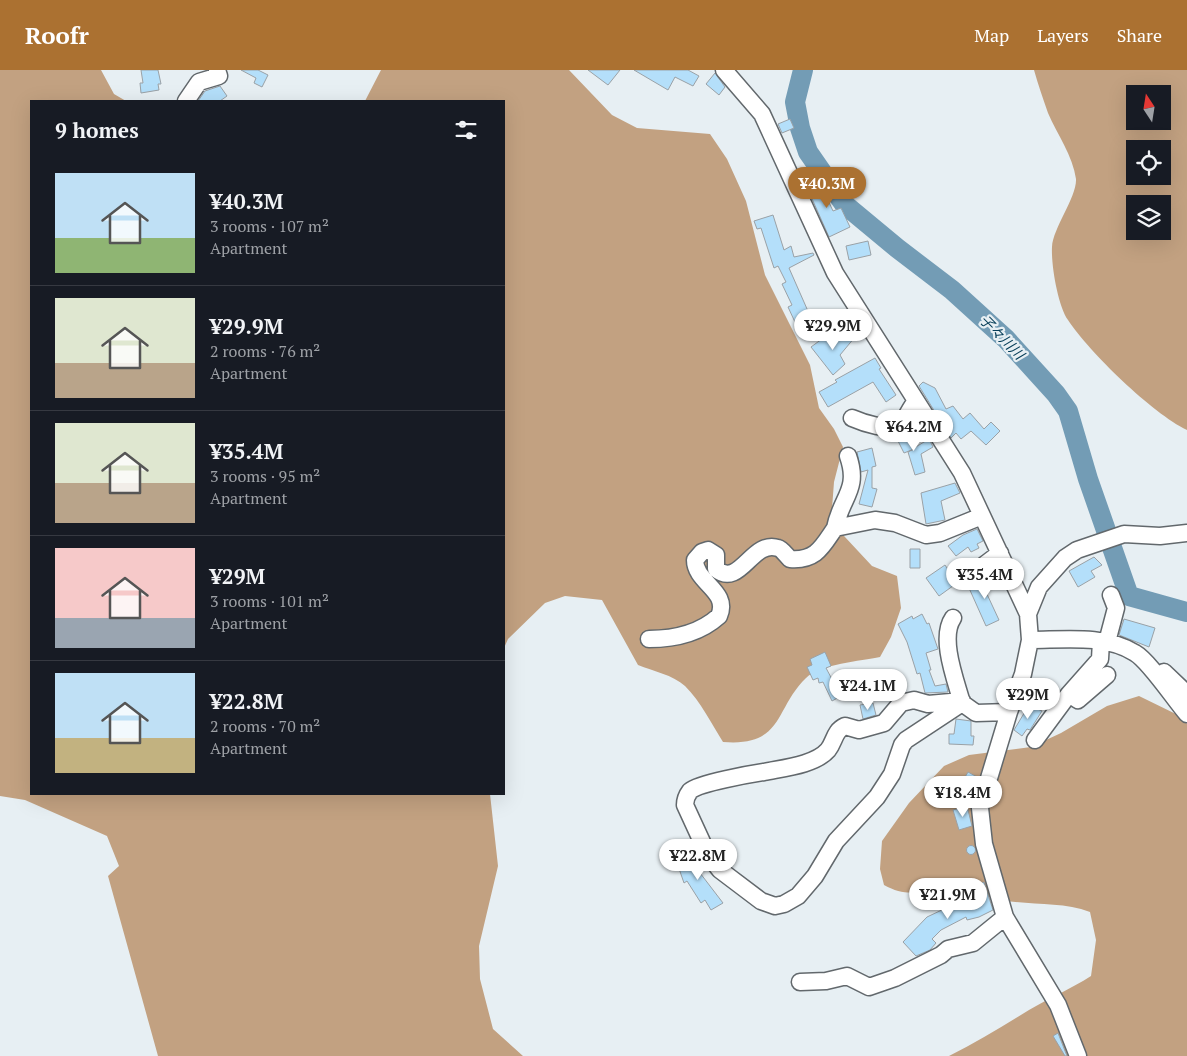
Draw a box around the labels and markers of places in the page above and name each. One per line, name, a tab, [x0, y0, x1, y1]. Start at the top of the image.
pin: ¥40.3M	[786, 166, 868, 209]
pin: ¥29.9M	[792, 308, 874, 351]
pin: ¥64.2M	[873, 410, 955, 452]
pin: ¥35.4M	[944, 558, 1026, 600]
pin: ¥24.1M	[827, 668, 909, 711]
pin: ¥29M	[998, 678, 1058, 720]
pin: ¥18.4M	[922, 776, 1004, 818]
pin: ¥22.8M	[657, 838, 739, 881]
pin: ¥21.9M	[907, 878, 989, 920]

